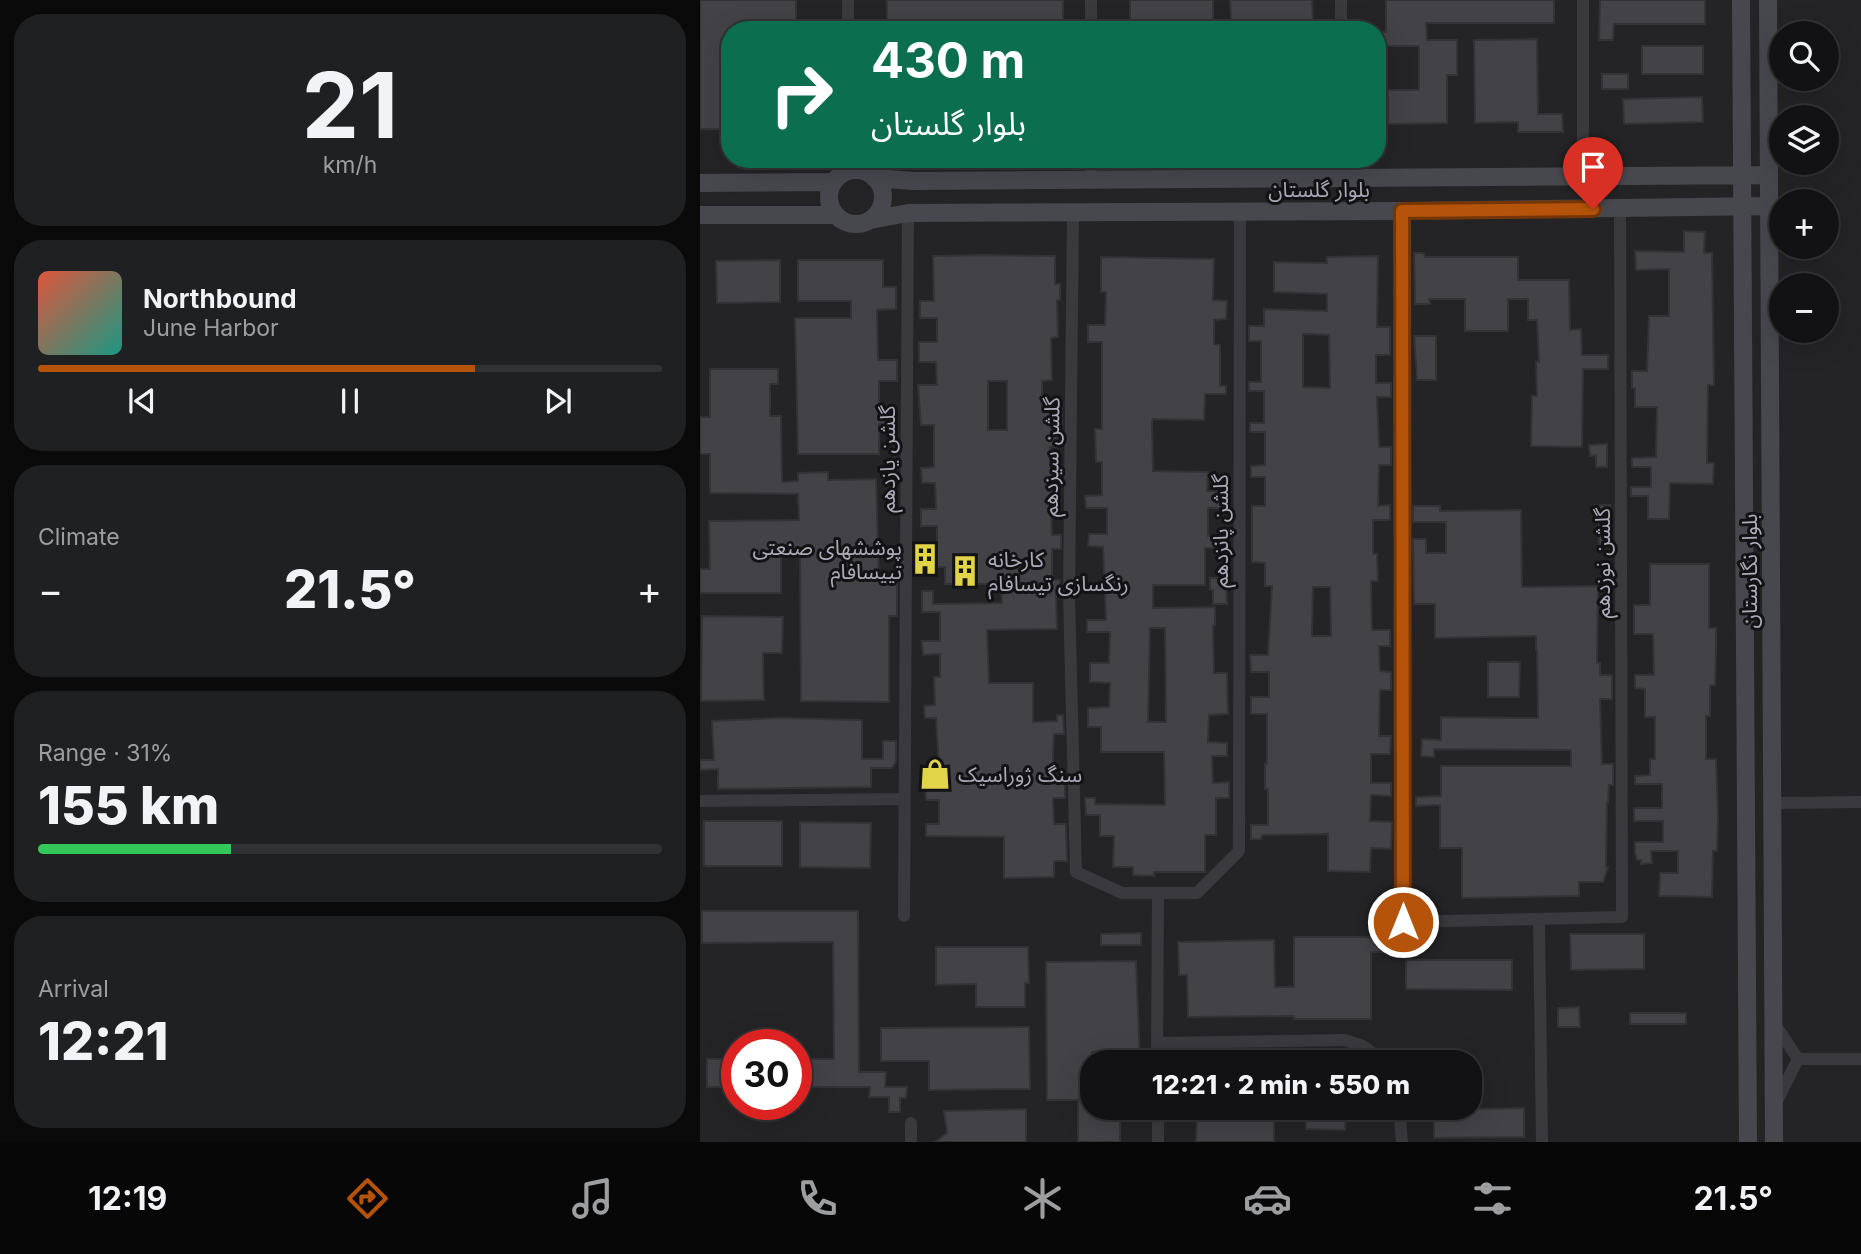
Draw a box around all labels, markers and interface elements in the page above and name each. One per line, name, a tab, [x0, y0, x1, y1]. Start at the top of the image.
map controls	[1769, 21, 1839, 343]
button: search	[1769, 21, 1839, 91]
text: 430 m	[871, 31, 1025, 90]
icon: right	[756, 49, 847, 140]
text: 21	[302, 50, 398, 160]
text: بلوار گلستان	[871, 104, 1026, 143]
button: layers	[1769, 105, 1839, 175]
pin	[1563, 137, 1623, 209]
icon: arrive	[1574, 148, 1612, 186]
text: km/h	[323, 151, 377, 179]
street label: بلوار گلستان	[1268, 177, 1370, 202]
button: +	[1769, 189, 1839, 259]
button: −	[1769, 273, 1839, 343]
text: Northbound	[143, 283, 297, 314]
text: June Harbor	[143, 314, 279, 342]
icon: previous	[123, 382, 161, 420]
icon: pause	[331, 382, 369, 420]
icon: next	[539, 382, 577, 420]
street label: گلشن سیزدهم	[1037, 397, 1068, 517]
street label: گلشن یازدهم	[875, 405, 903, 513]
street label: گلشن پانزدهم	[1208, 474, 1236, 588]
street label: گلشن نوزدهم	[1590, 507, 1618, 618]
street label: بلوار نگارستان	[1737, 514, 1762, 628]
text: Climate	[38, 523, 120, 551]
place label: پوششهای صنعتی تییسافام	[752, 535, 902, 588]
building icon: پوششهای صنعتی تییسافام	[908, 542, 942, 576]
place label: کارخانه رنگسازی تیسافام	[988, 547, 1129, 600]
building icon: کارخانه رنگسازی تیسافام	[948, 554, 982, 588]
text: 21.5°	[284, 558, 416, 621]
text: −	[38, 567, 63, 613]
text: +	[637, 567, 662, 613]
text: Range · 31%	[38, 739, 172, 767]
shop icon: سنگ ژوراسیک	[918, 757, 952, 791]
place label: سنگ ژوراسیک	[958, 762, 1082, 787]
text: 155 km	[38, 774, 219, 837]
position arrow	[1366, 885, 1440, 959]
text: Arrival	[38, 975, 109, 1003]
text: 12:21	[38, 1010, 169, 1073]
speed limit sign: 30	[721, 1029, 812, 1120]
text: 12:21 · 2 min · 550 m	[1152, 1069, 1410, 1100]
icon: directions	[343, 1174, 392, 1223]
icon: music	[568, 1174, 617, 1223]
icon: phone	[793, 1174, 842, 1223]
icon: climate	[1018, 1174, 1067, 1223]
icon: car	[1243, 1174, 1292, 1223]
icon: filters	[1468, 1174, 1517, 1223]
text: 12:19	[88, 1179, 167, 1218]
text: 21.5°	[1693, 1179, 1773, 1218]

